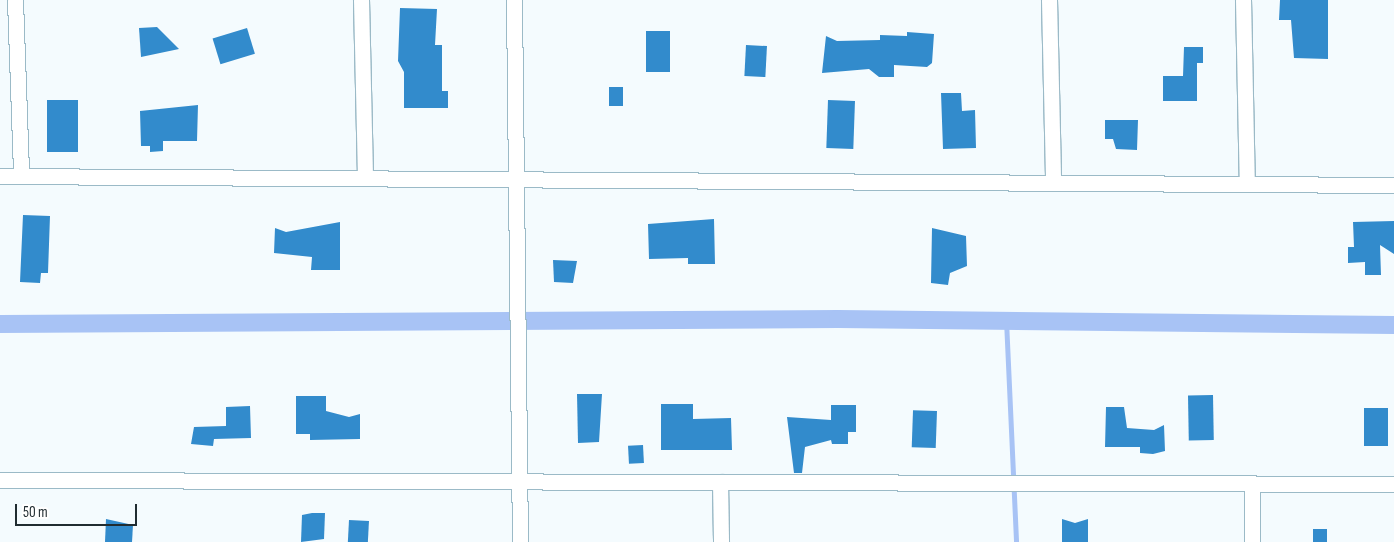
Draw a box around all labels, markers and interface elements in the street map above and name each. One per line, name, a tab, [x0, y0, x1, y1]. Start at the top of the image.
scale bar	[18, 494, 140, 526]
text: 50 m	[23, 503, 48, 522]

